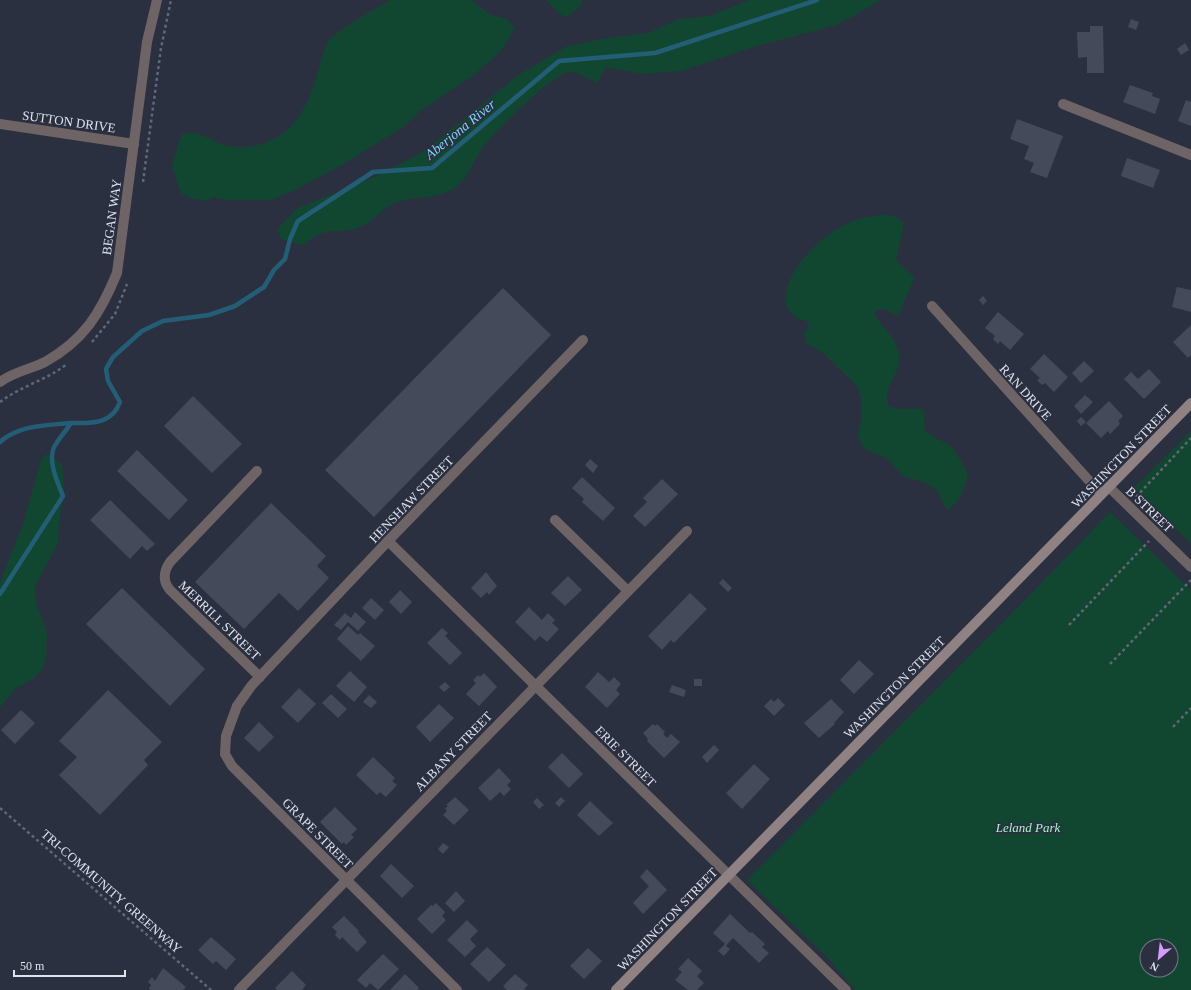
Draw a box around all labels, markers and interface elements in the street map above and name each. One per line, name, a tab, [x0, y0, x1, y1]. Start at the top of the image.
water label: Aberjona River	[421, 96, 499, 163]
street label: SUTTON DRIVE	[21, 108, 117, 135]
street label: BEGAN WAY	[99, 178, 124, 256]
street label: RAN DRIVE	[996, 361, 1055, 424]
street label: WASHINGTON STREET	[1068, 402, 1174, 511]
street label: HENSHAW STREET	[366, 453, 457, 546]
street label: B STREET	[1123, 483, 1176, 535]
street label: MERRILL STREET	[176, 578, 264, 663]
street label: WASHINGTON STREET	[840, 633, 948, 741]
street label: ALBANY STREET	[412, 708, 495, 794]
street label: ERIE STREET	[592, 723, 659, 790]
street label: GRAPE STREET	[279, 795, 356, 872]
park label: Leland Park	[995, 820, 1061, 835]
street label: TRI-COMMUNITY GREENWAY	[38, 826, 186, 957]
street label: WASHINGTON STREET	[614, 865, 720, 974]
north arrow	[1139, 938, 1179, 978]
scale bar	[14, 952, 125, 978]
text: 50 m	[20, 959, 45, 973]
text: N	[1148, 960, 1161, 974]

